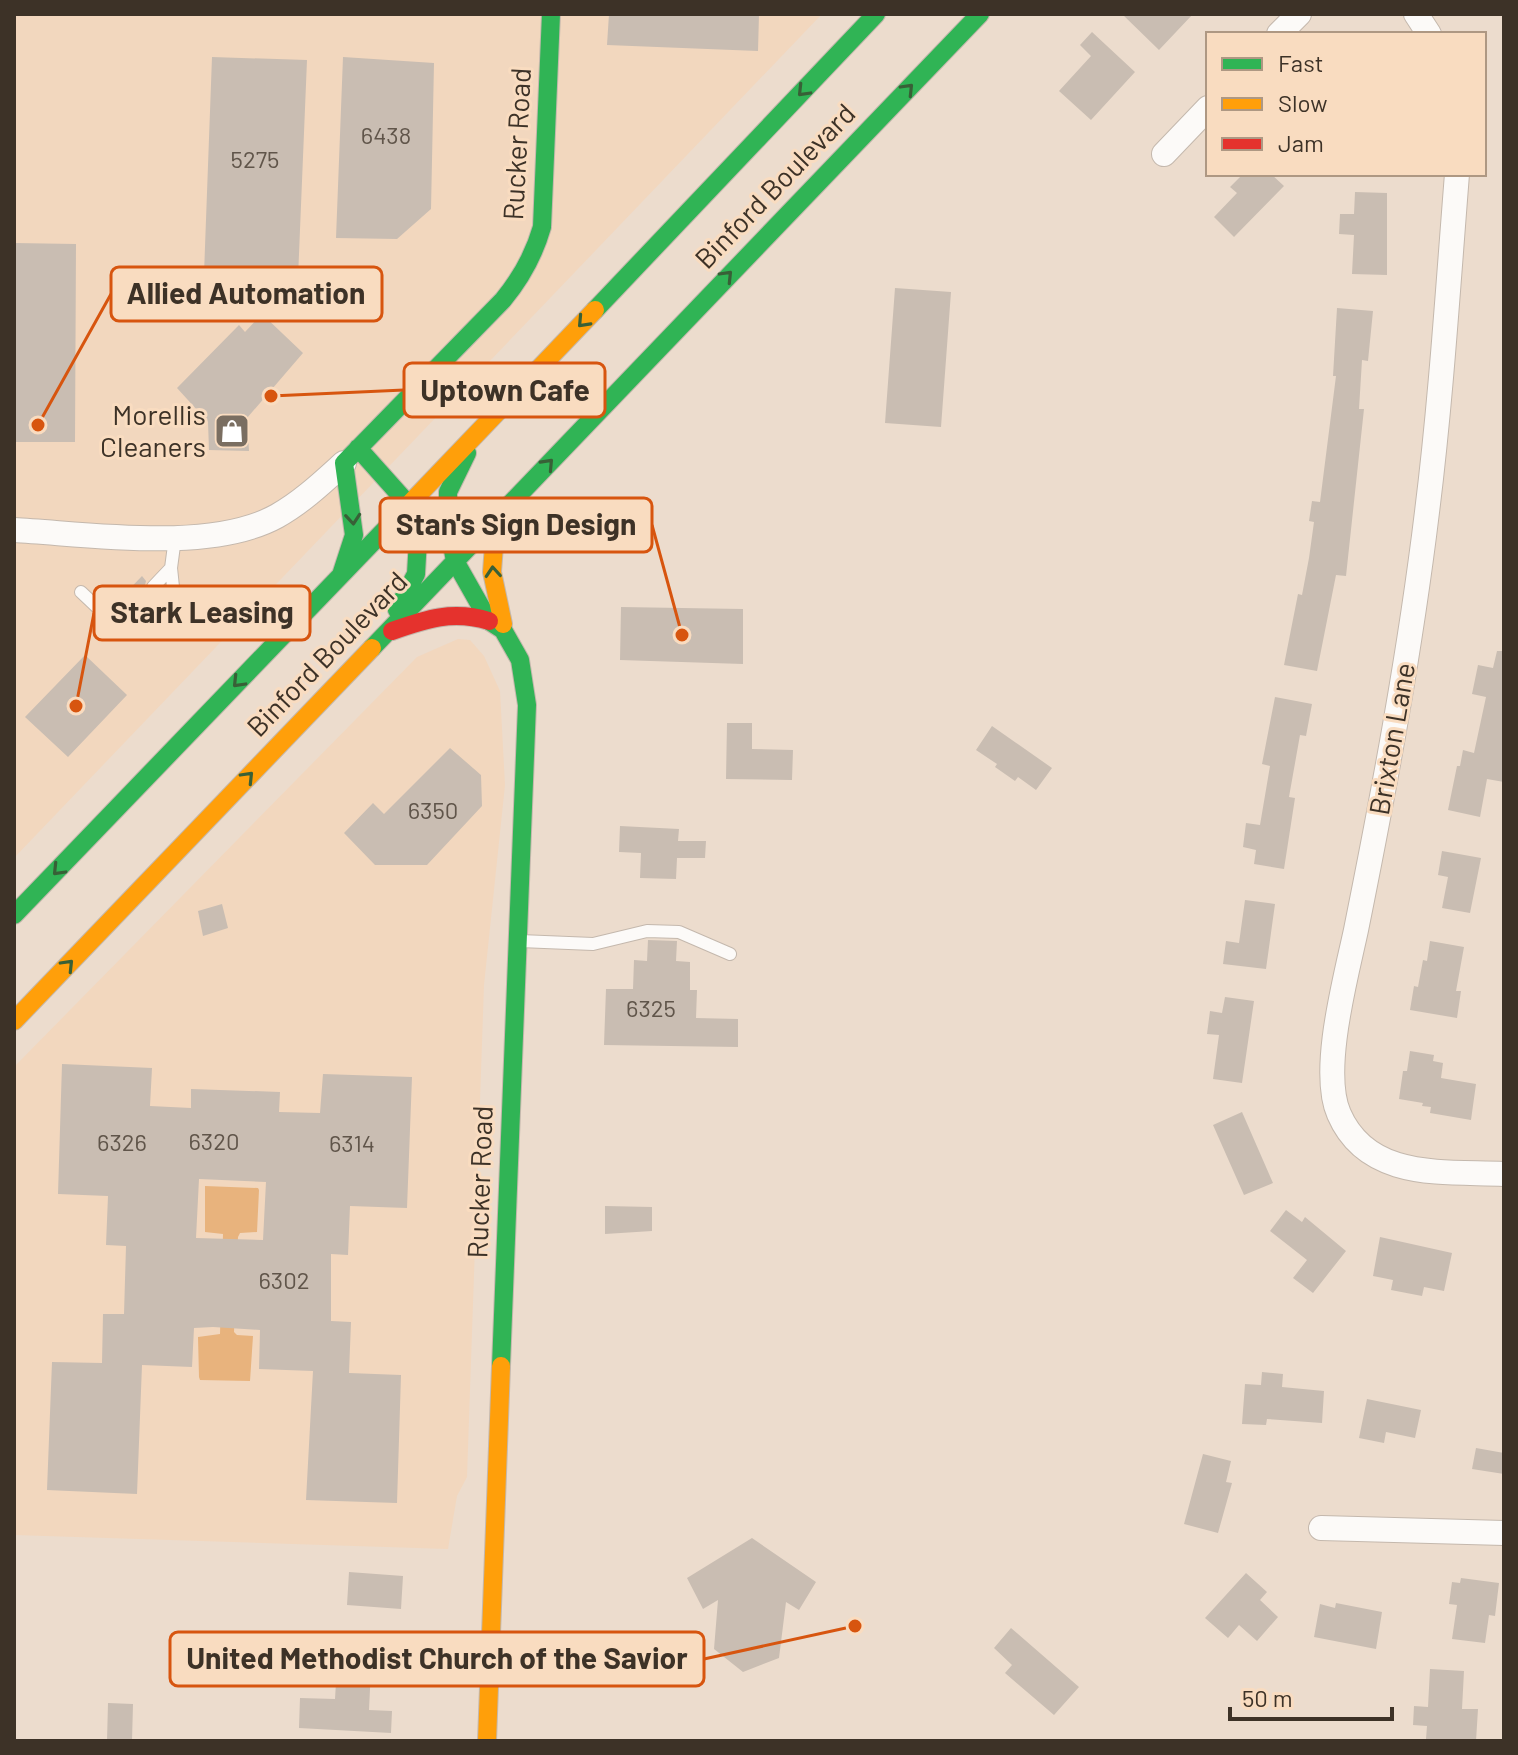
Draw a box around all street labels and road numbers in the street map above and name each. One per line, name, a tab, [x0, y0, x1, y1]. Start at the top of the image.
street label: Rucker Road	[495, 67, 537, 221]
street label: Binford Boulevard	[687, 96, 862, 275]
street label: Binford Boulevard	[239, 564, 414, 743]
street label: Brixton Lane	[1361, 660, 1421, 818]
street label: Rucker Road	[459, 1105, 499, 1259]

